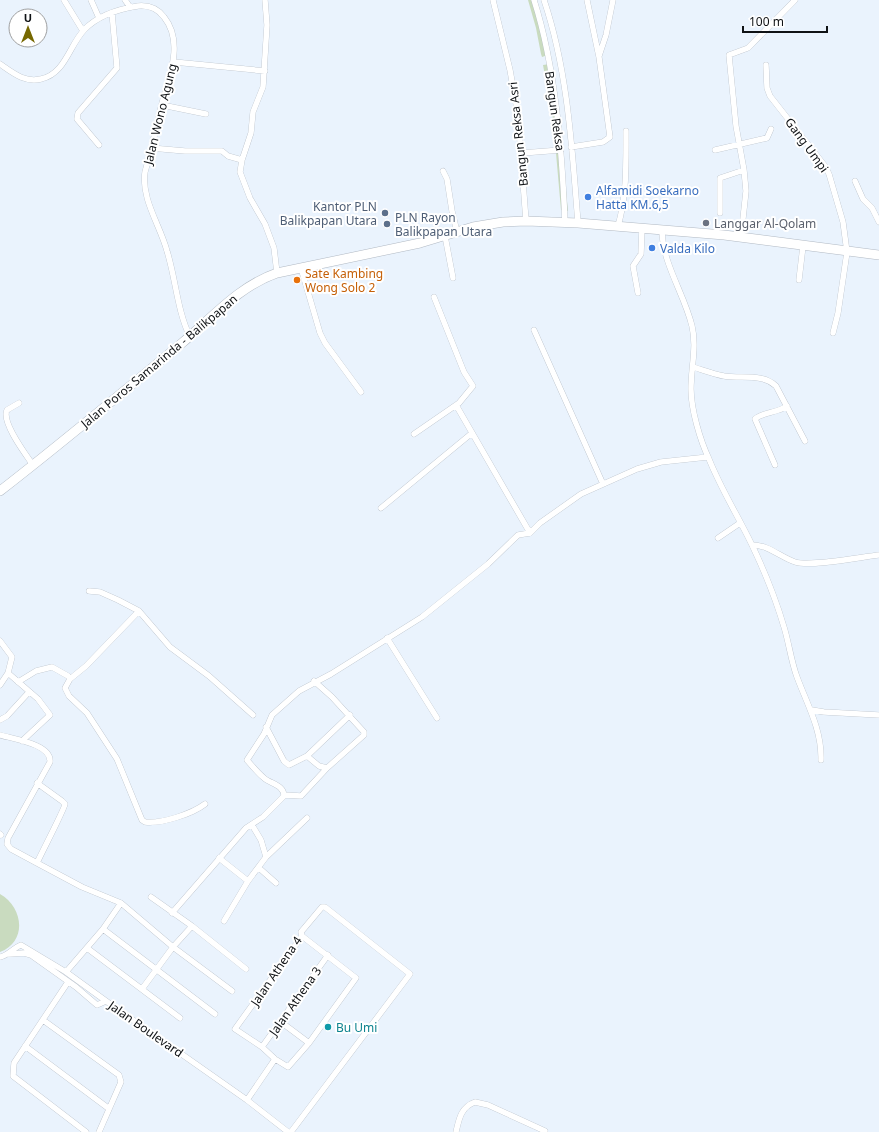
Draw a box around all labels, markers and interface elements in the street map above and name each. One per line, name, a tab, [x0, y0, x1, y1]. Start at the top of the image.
north arrow	[8, 8, 48, 48]
scale bar	[743, 8, 827, 34]
text: U	[24, 10, 32, 25]
text: 100 m	[749, 13, 784, 30]
street label: Jalan Wono Agung	[139, 62, 181, 167]
street label: Bangun Reksa	[541, 70, 569, 152]
street label: Bangun Reksa Asri	[504, 81, 532, 187]
street label: Gang Umpi	[781, 114, 833, 176]
place label: Alfamidi Soekarno Hatta KM.6,5	[596, 182, 699, 213]
marker: Alfamidi Soekarno Hatta KM.6,5	[583, 192, 593, 202]
place label: Kantor PLN Balikpapan Utara	[280, 198, 377, 229]
marker: Kantor PLN Balikpapan Utara	[380, 208, 390, 218]
place label: PLN Rayon Balikpapan Utara	[395, 209, 492, 240]
place label: Langgar Al-Qolam	[714, 215, 816, 232]
marker: Langgar Al-Qolam	[701, 218, 711, 228]
marker: PLN Rayon Balikpapan Utara	[382, 219, 392, 229]
place label: Valda Kilo	[660, 240, 715, 257]
marker: Valda Kilo	[647, 243, 657, 253]
place label: Sate Kambing Wong Solo 2	[305, 265, 383, 296]
marker: Sate Kambing Wong Solo 2	[292, 275, 302, 285]
street label: Jalan Poros Samarinda - Balikpapan	[76, 290, 241, 432]
street label: Jalan Athena 4	[246, 933, 306, 1010]
street label: Jalan Athena 3	[264, 963, 325, 1040]
street label: Jalan Boulevard	[105, 996, 187, 1061]
place label: Bu Umi	[336, 1019, 377, 1036]
marker: Bu Umi	[323, 1022, 333, 1032]

